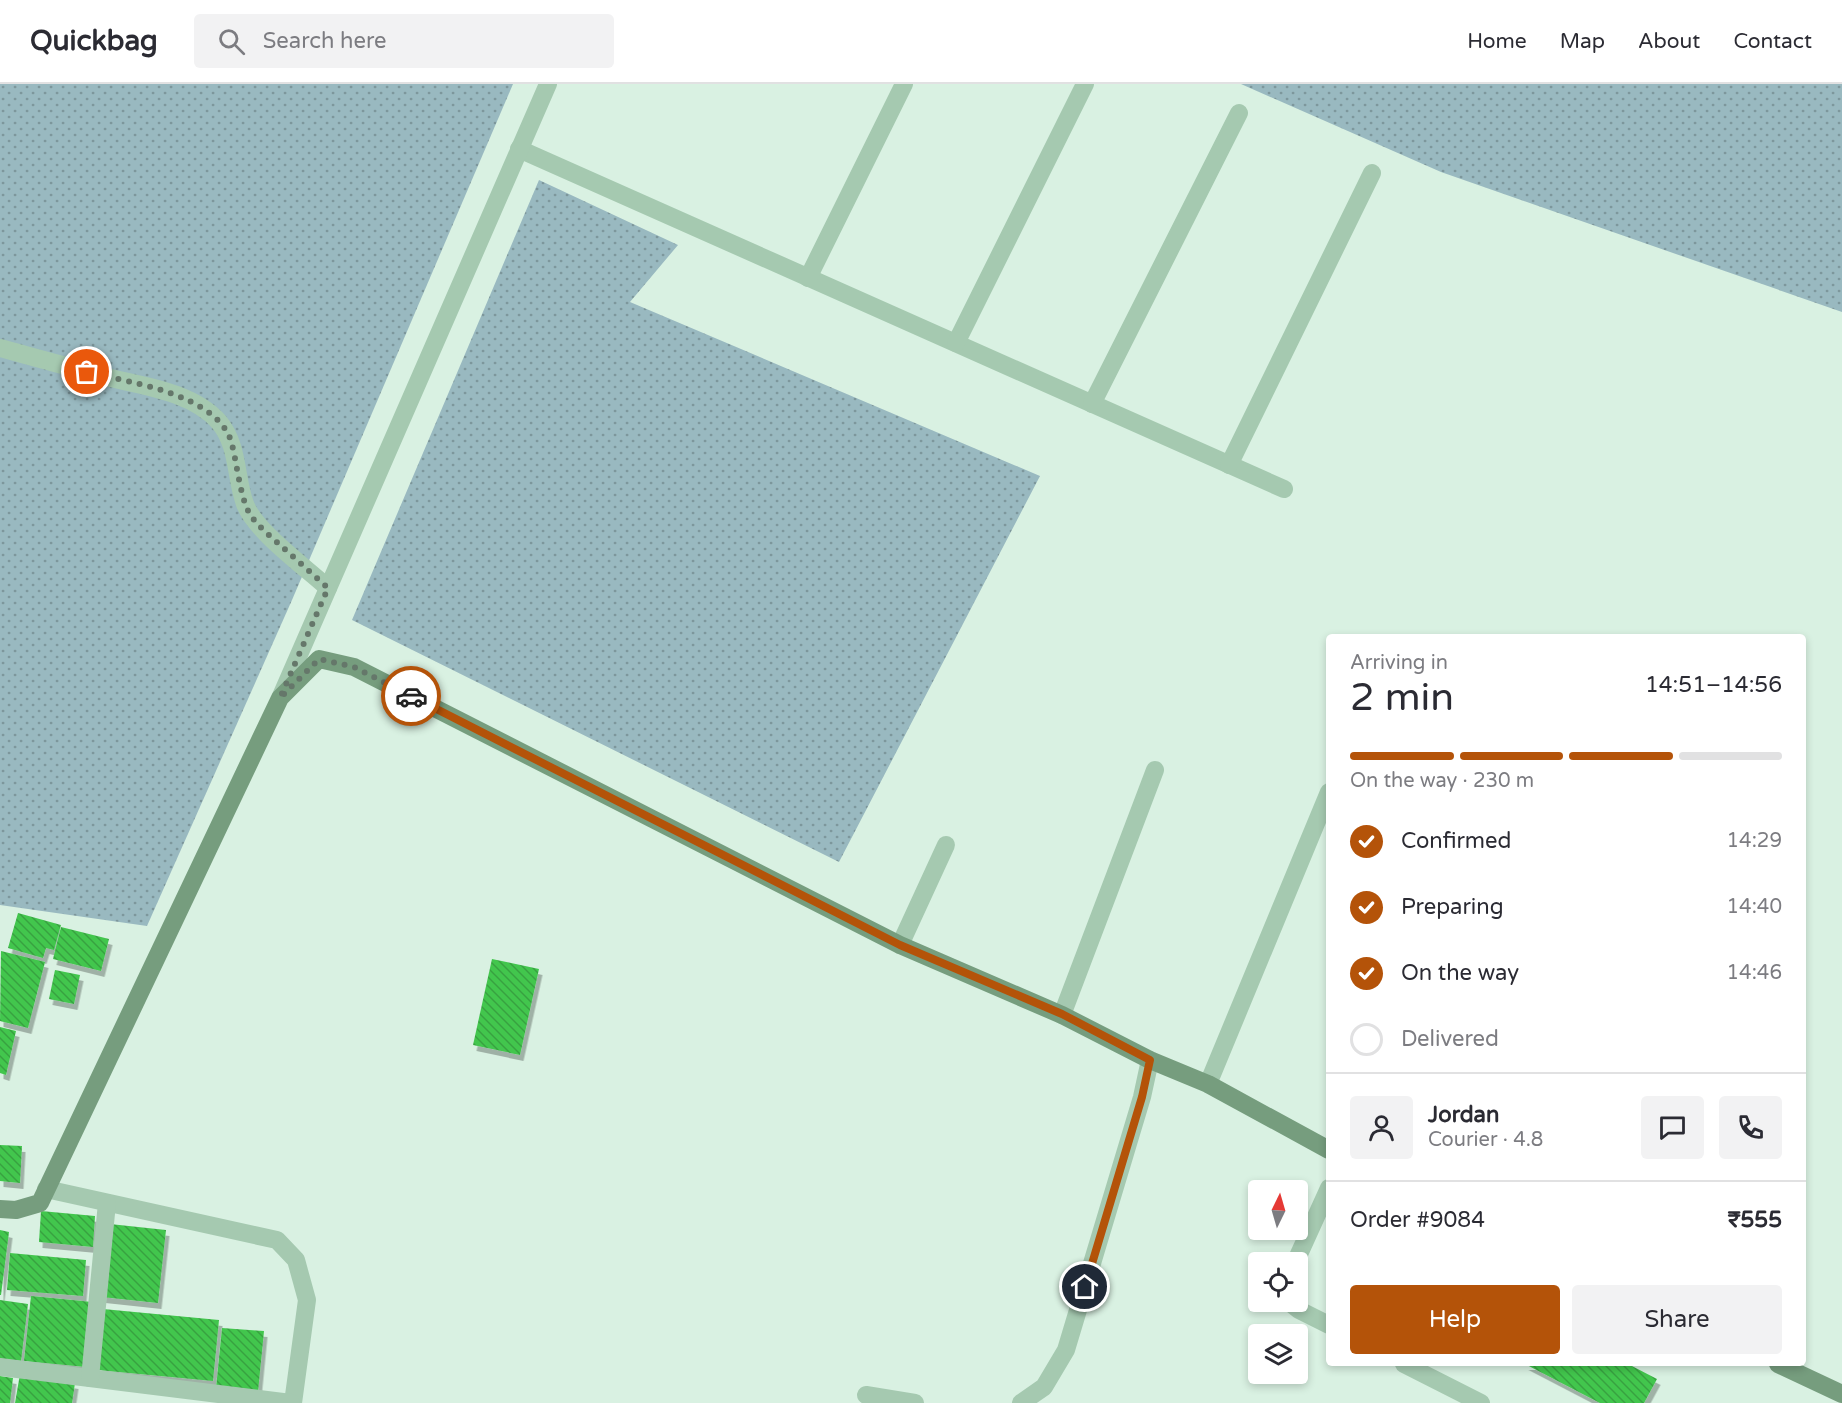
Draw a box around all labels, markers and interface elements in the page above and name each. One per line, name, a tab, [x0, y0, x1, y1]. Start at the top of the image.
search box	[194, 14, 614, 68]
text: Quickbag	[30, 24, 158, 58]
icon: search	[215, 25, 248, 58]
text: Search here	[263, 28, 387, 54]
text: Home	[1467, 29, 1527, 54]
text: Map	[1560, 29, 1605, 54]
text: About	[1638, 29, 1700, 54]
text: Contact	[1733, 29, 1812, 54]
pin	[61, 346, 112, 397]
icon: bag	[70, 355, 103, 388]
text: Arriving in	[1350, 651, 1448, 675]
courier	[381, 666, 441, 726]
text: 14:51–14:56	[1645, 672, 1782, 698]
text: 2 min	[1350, 674, 1454, 721]
icon: car	[395, 680, 428, 713]
text: On the way · 230 m	[1350, 769, 1534, 793]
icon: check	[1350, 825, 1383, 858]
text: Confirmed	[1401, 828, 1511, 854]
text: 14:29	[1727, 829, 1782, 853]
icon: check	[1350, 891, 1383, 924]
text: Preparing	[1401, 894, 1504, 920]
text: 14:40	[1727, 895, 1782, 919]
icon: check	[1350, 957, 1383, 990]
text: On the way	[1401, 960, 1519, 986]
text: 14:46	[1727, 961, 1782, 985]
text: Delivered	[1401, 1026, 1499, 1052]
button: person	[1350, 1096, 1413, 1159]
button: chat	[1641, 1096, 1704, 1159]
button: phone	[1719, 1096, 1782, 1159]
text: Jordan	[1428, 1102, 1499, 1128]
text: Courier · 4.8	[1428, 1128, 1543, 1152]
north arrow	[1248, 1180, 1308, 1240]
map controls	[1248, 1180, 1308, 1384]
text: Order #9084	[1350, 1207, 1485, 1233]
text: ₹555	[1728, 1207, 1782, 1233]
button: locate	[1248, 1252, 1308, 1312]
pin	[1059, 1261, 1110, 1312]
icon: home	[1068, 1270, 1101, 1303]
button: Help	[1350, 1285, 1560, 1354]
button: Share	[1572, 1285, 1782, 1354]
button: layers	[1248, 1324, 1308, 1384]

